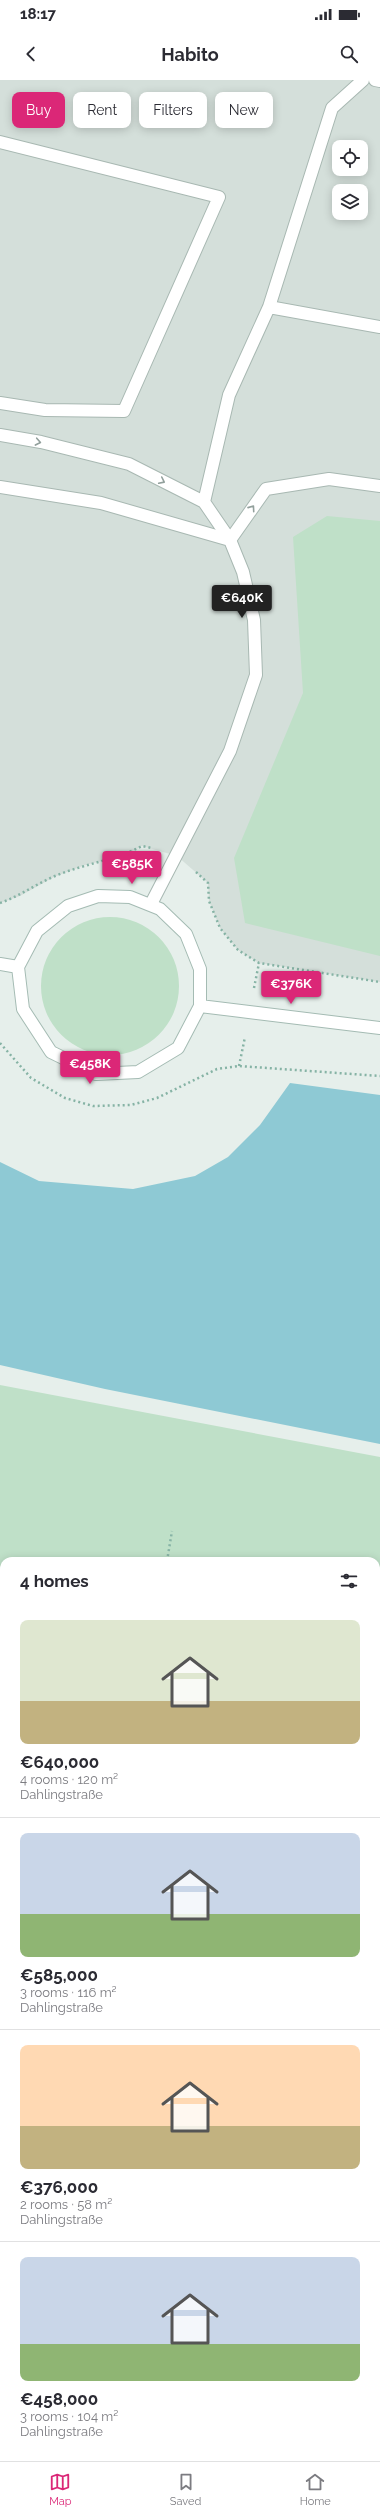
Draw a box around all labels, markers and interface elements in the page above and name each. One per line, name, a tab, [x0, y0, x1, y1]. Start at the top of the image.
text: 18:17	[20, 5, 56, 23]
icon: back	[20, 43, 42, 65]
icon: search	[338, 43, 360, 65]
text: Habito	[161, 44, 219, 65]
chip: Buy	[12, 92, 65, 128]
chip: Rent	[73, 92, 131, 128]
chip: Filters	[139, 92, 207, 128]
chip: New	[215, 92, 273, 128]
map controls	[332, 140, 368, 220]
button: locate	[332, 140, 368, 176]
button: layers	[332, 184, 368, 220]
one-way arrow	[35, 437, 42, 445]
one-way arrow	[157, 476, 165, 484]
one-way arrow	[247, 505, 254, 512]
pin: €640K	[214, 585, 270, 619]
text: €640K	[221, 590, 263, 605]
pin: €585K	[104, 851, 160, 885]
text: €585K	[111, 856, 153, 871]
pin: €376K	[263, 971, 319, 1005]
text: €376K	[270, 976, 312, 991]
pin: €458K	[62, 1051, 118, 1085]
text: €458K	[69, 1056, 111, 1071]
icon: filters	[338, 1570, 360, 1592]
text: 4 homes	[20, 1571, 89, 1591]
icon: home	[154, 1646, 226, 1718]
text: €640,000	[20, 1752, 99, 1772]
text: 4 rooms · 120 m²	[20, 1772, 118, 1787]
text: Dahlingstraße	[20, 1787, 103, 1802]
icon: home	[154, 1859, 226, 1931]
text: €585,000	[20, 1965, 98, 1985]
text: 3 rooms · 116 m²	[20, 1985, 117, 2000]
text: Dahlingstraße	[20, 2000, 103, 2015]
icon: home	[154, 2071, 226, 2143]
text: €376,000	[20, 2177, 98, 2197]
text: 2 rooms · 58 m²	[20, 2197, 112, 2212]
text: Dahlingstraße	[20, 2212, 103, 2227]
icon: home	[154, 2283, 226, 2355]
text: €458,000	[20, 2389, 98, 2409]
text: 3 rooms · 104 m²	[20, 2409, 118, 2424]
text: Dahlingstraße	[20, 2424, 103, 2439]
tab: Map	[49, 2471, 72, 2508]
tab: Saved	[170, 2471, 201, 2508]
tab: Home	[300, 2471, 331, 2508]

